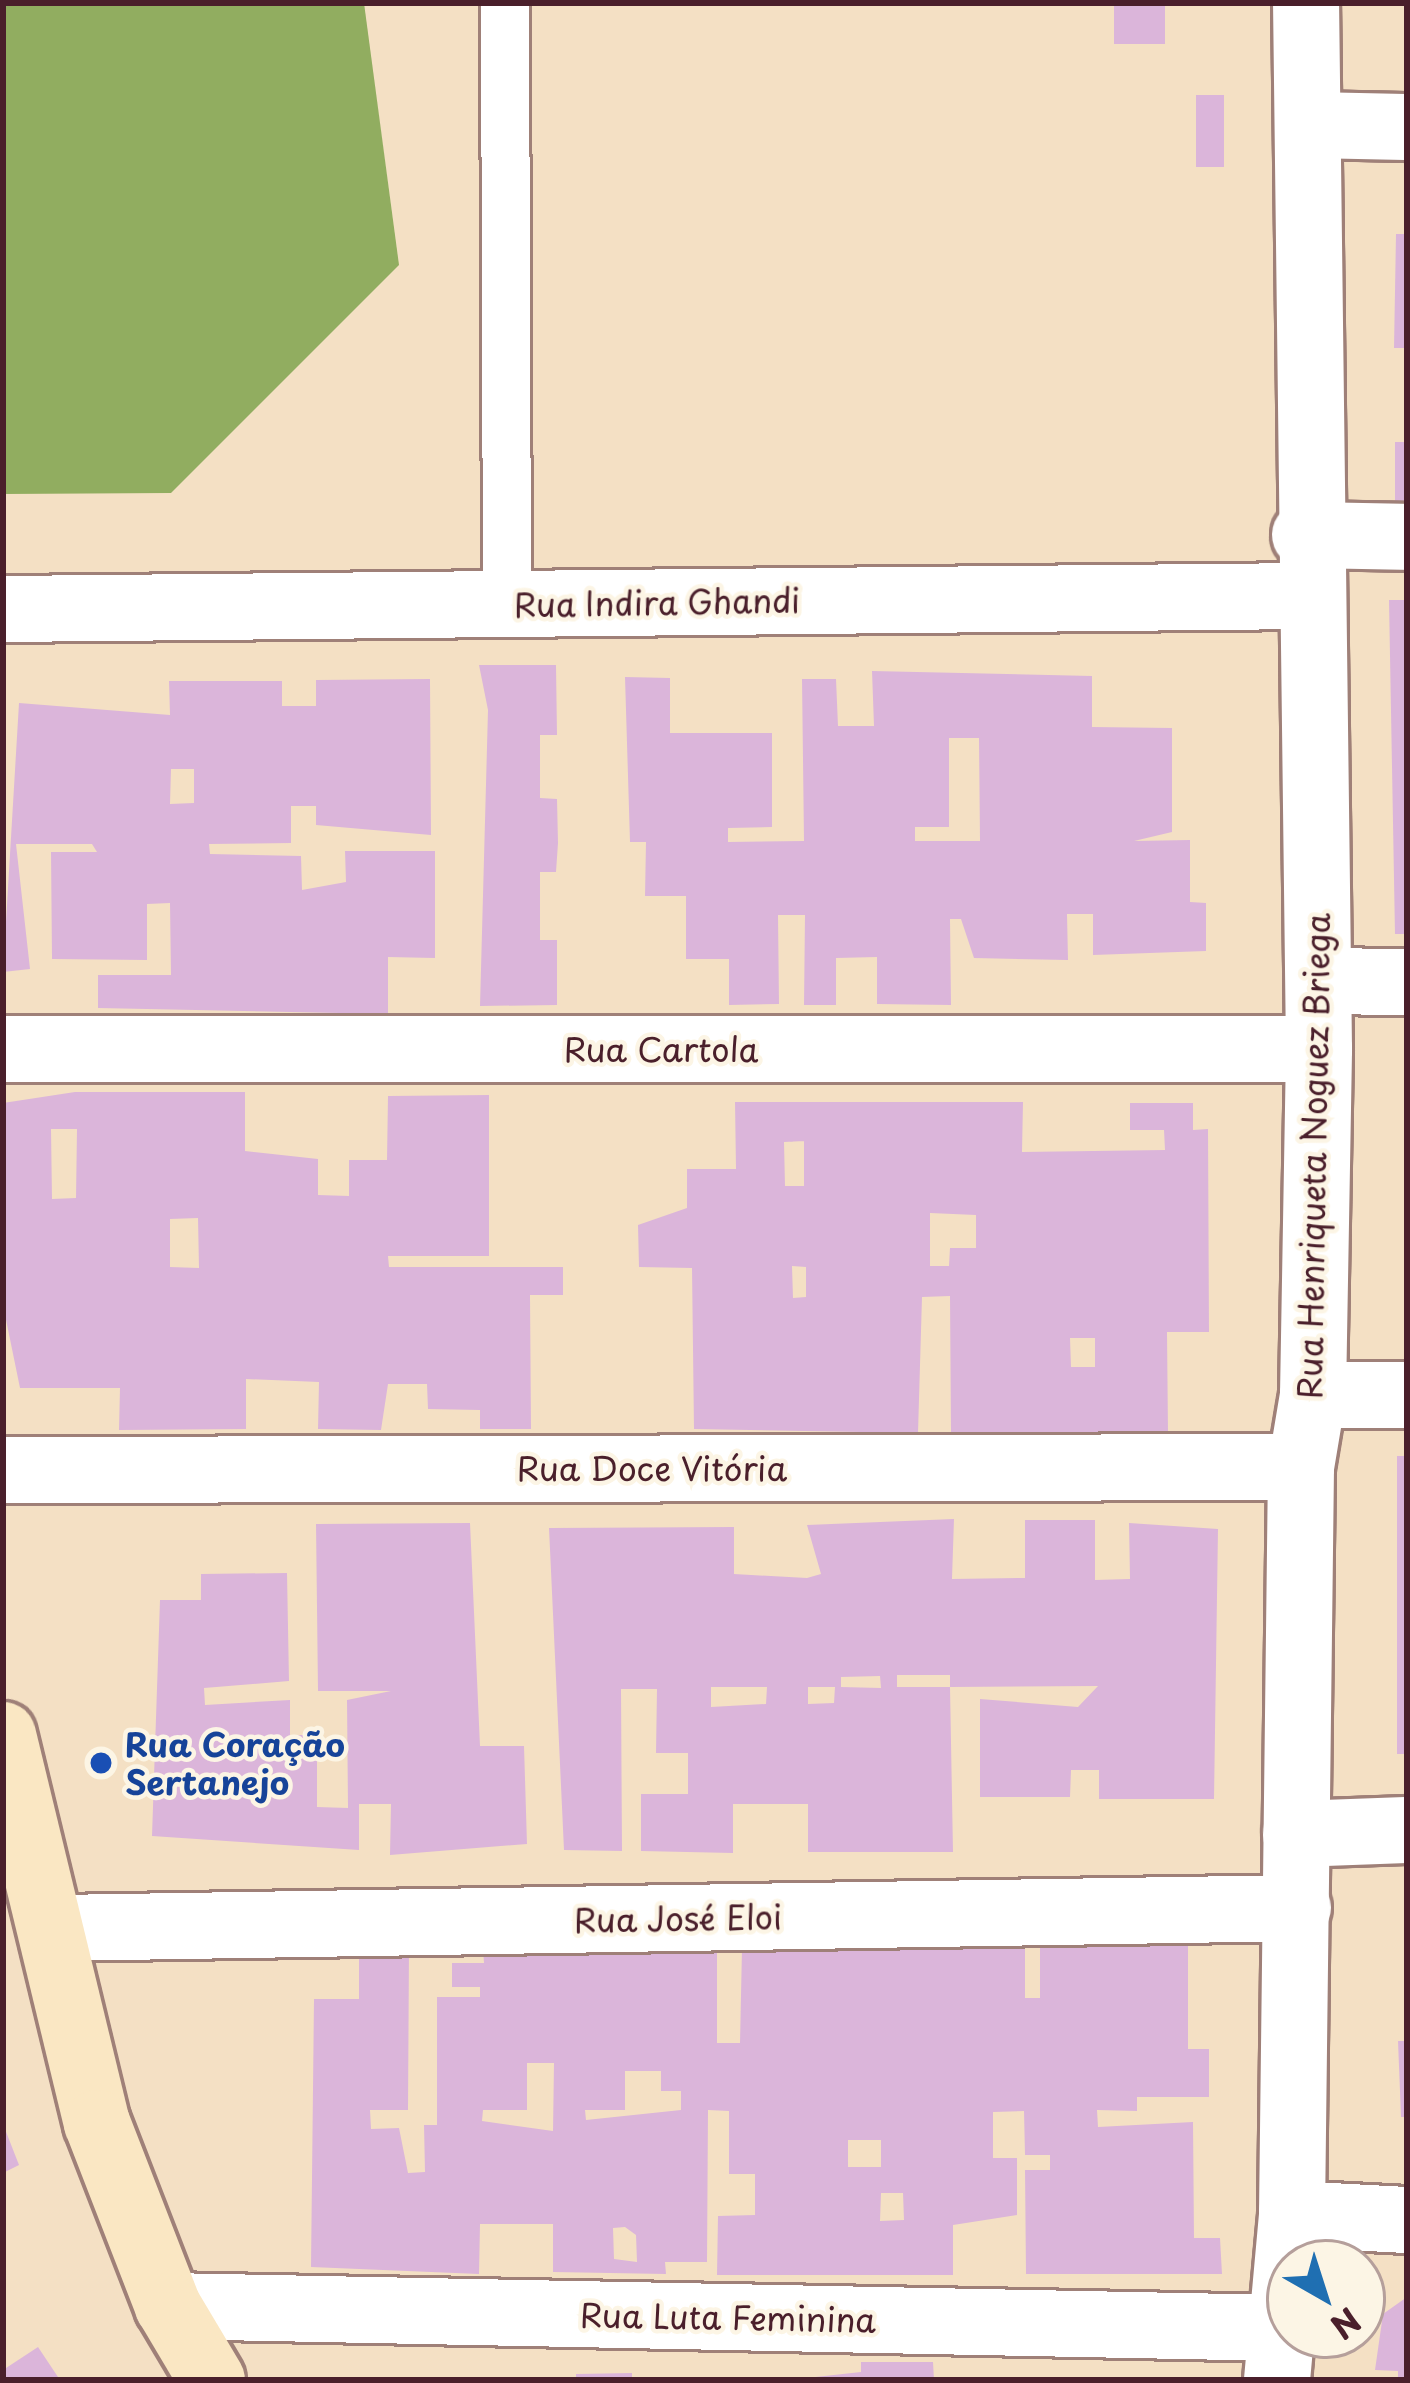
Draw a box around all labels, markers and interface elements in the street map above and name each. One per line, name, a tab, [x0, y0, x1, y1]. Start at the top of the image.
street label: Rua Indira Ghandi	[510, 580, 804, 624]
street label: Rua Henriqueta Noguez Briega	[1289, 909, 1337, 1403]
street label: Rua Cartola	[562, 1029, 760, 1069]
street label: Rua Doce Vitória	[516, 1448, 788, 1488]
place label: Rua Coração Sertanejo	[125, 1724, 344, 1802]
marker: Rua Coração Sertanejo	[88, 1750, 114, 1776]
street label: Rua José Eloi	[572, 1896, 784, 1940]
north arrow	[1266, 2239, 1386, 2359]
street label: Rua Luta Feminina	[578, 2295, 878, 2339]
text: N	[1321, 2297, 1373, 2352]

